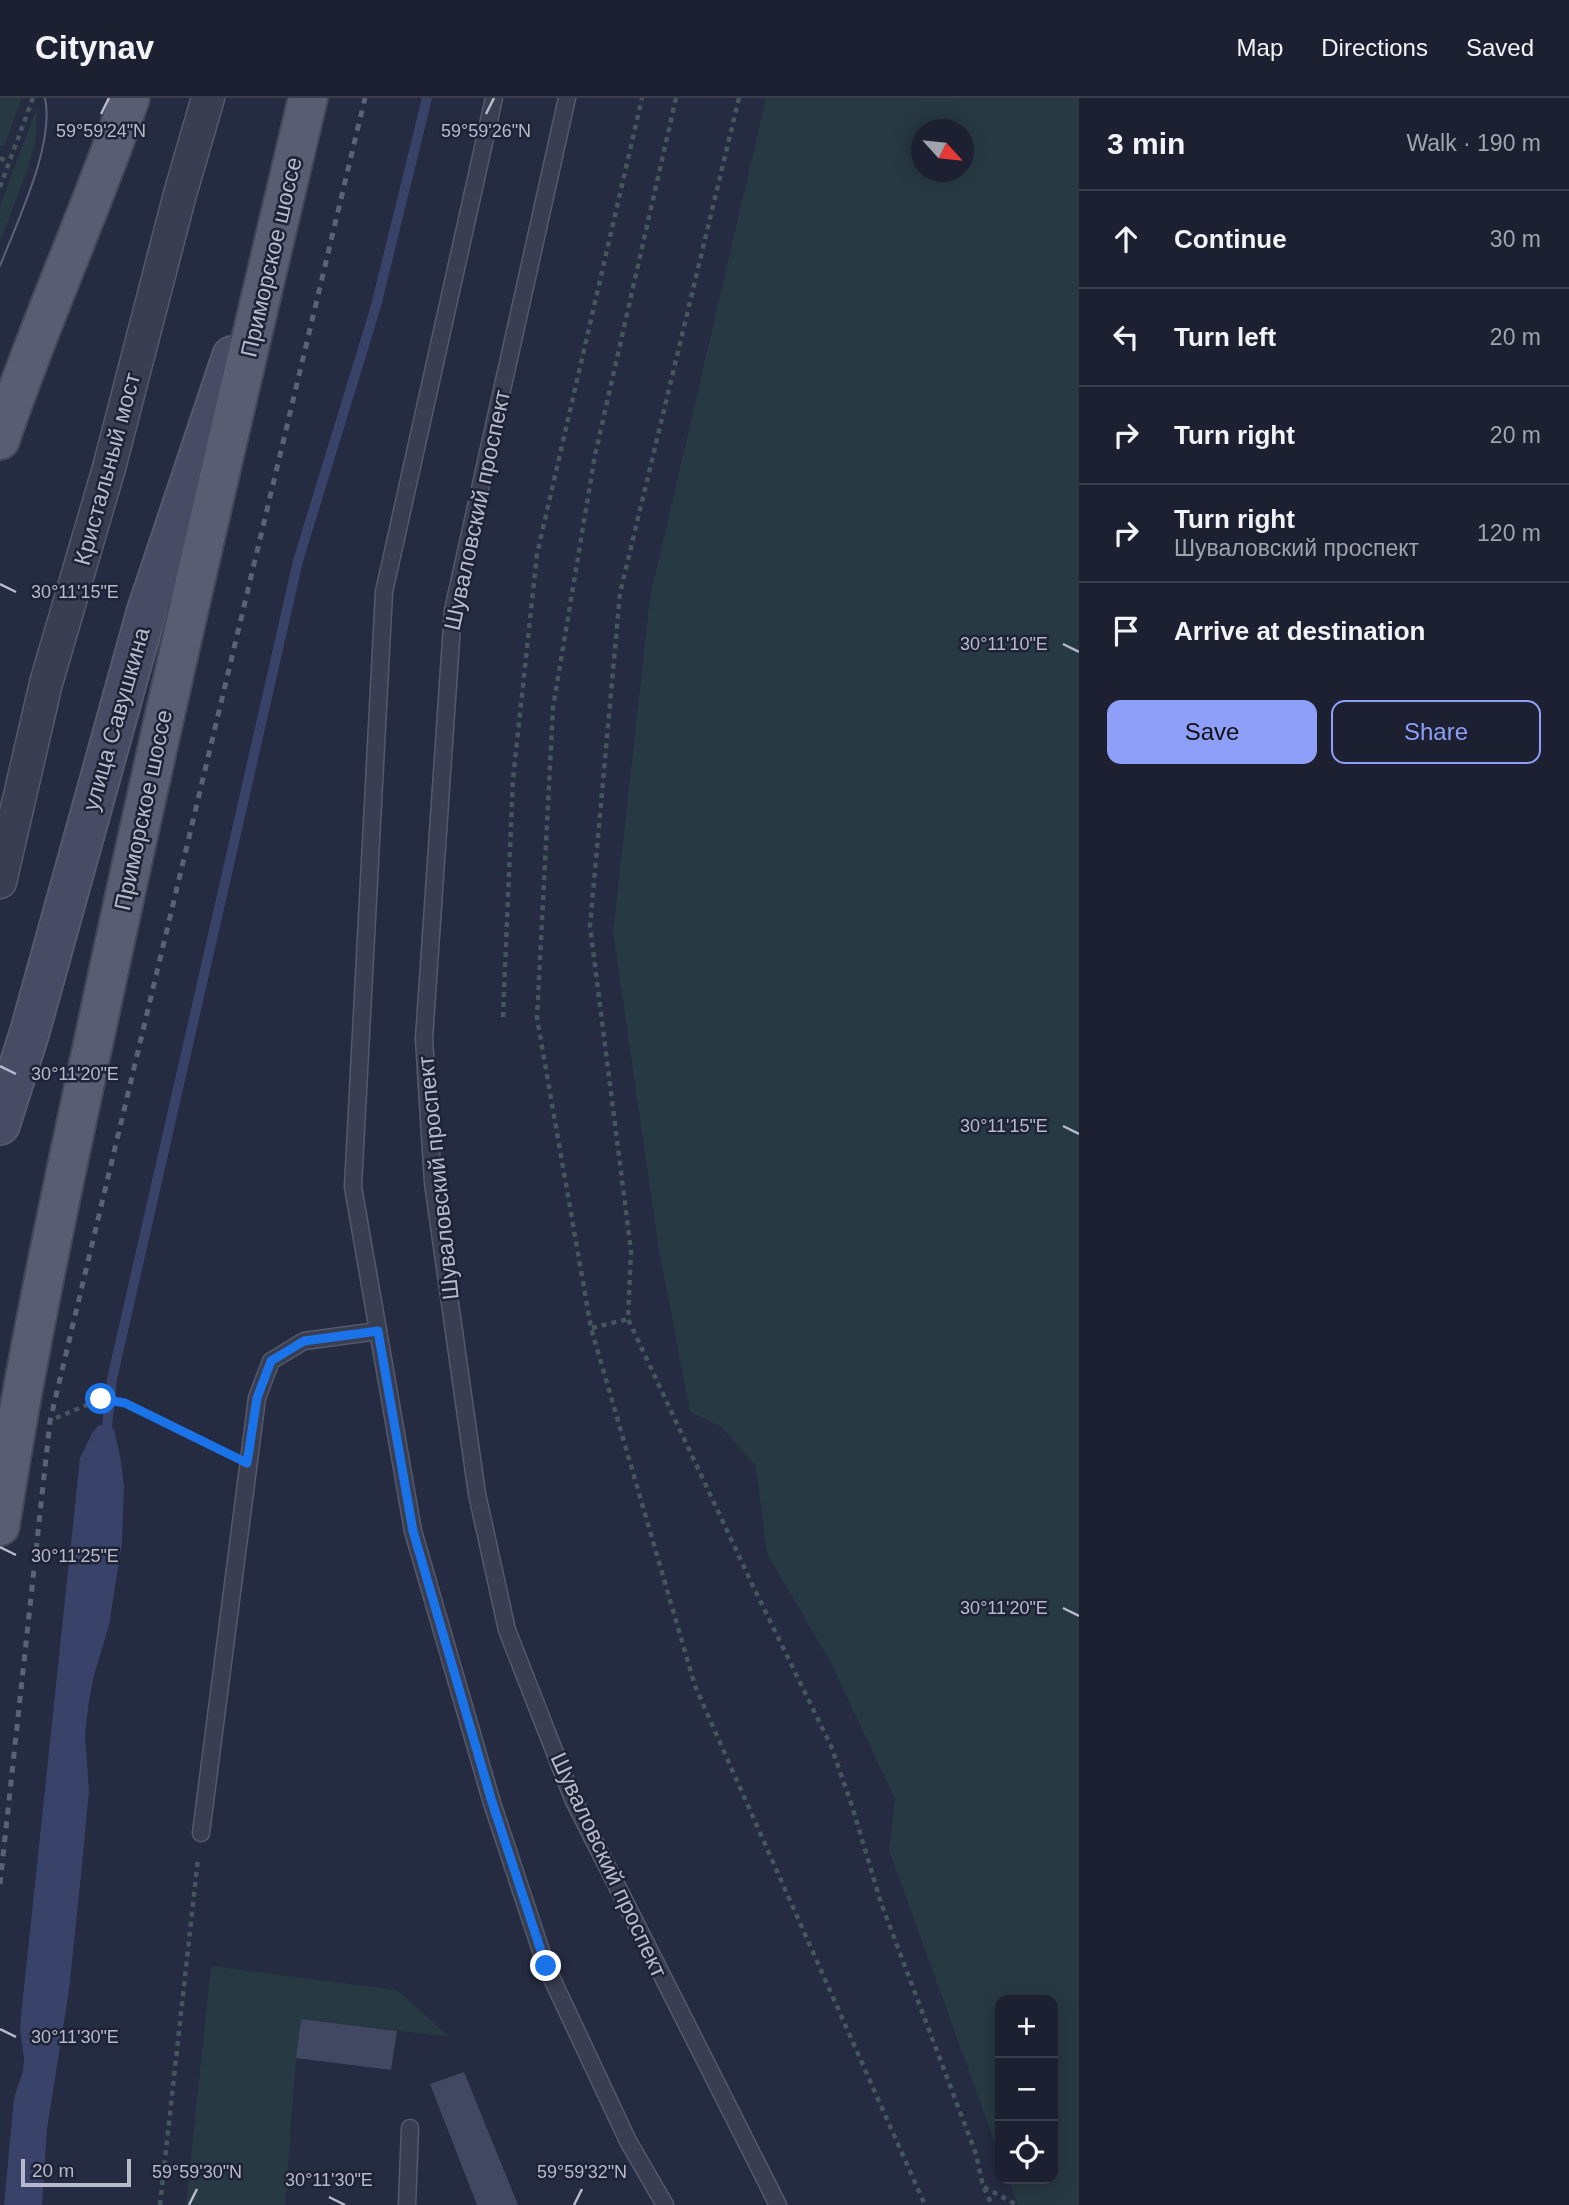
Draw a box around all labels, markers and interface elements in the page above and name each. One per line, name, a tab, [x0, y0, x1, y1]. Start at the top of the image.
text: Citynav	[35, 29, 154, 66]
text: Map	[1237, 34, 1283, 61]
text: Directions	[1321, 34, 1428, 61]
text: Saved	[1466, 34, 1534, 61]
north arrow	[911, 119, 974, 182]
text: 59°59'24"N	[56, 121, 146, 141]
text: 59°59'26"N	[441, 121, 531, 141]
text: 3 min	[1107, 127, 1185, 160]
text: Walk · 190 m	[1406, 130, 1541, 156]
street label: Приморское шоссе	[235, 154, 307, 360]
icon: ahead	[1107, 220, 1145, 258]
text: Continue	[1174, 224, 1287, 254]
text: 30 m	[1490, 226, 1541, 252]
icon: left	[1107, 318, 1145, 356]
text: Turn left	[1174, 322, 1276, 352]
text: 20 m	[1490, 324, 1541, 350]
street label: Кристальный мост	[69, 370, 145, 568]
street label: Шуваловский проспект	[439, 387, 515, 633]
icon: right	[1107, 416, 1145, 454]
text: Turn right	[1174, 420, 1295, 450]
text: 20 m	[1490, 422, 1541, 448]
text: Turn right	[1174, 504, 1295, 534]
icon: right	[1107, 514, 1145, 552]
text: 120 m	[1477, 520, 1541, 546]
text: Шуваловский проспект	[1174, 535, 1419, 561]
text: 30°11'15"E	[31, 582, 119, 602]
icon: arrive	[1107, 612, 1145, 650]
text: Arrive at destination	[1174, 616, 1425, 646]
street label: улица Савушкина	[77, 624, 155, 814]
text: 30°11'10"E	[960, 634, 1048, 654]
button: Save	[1107, 700, 1317, 764]
button: Share	[1331, 700, 1541, 764]
street label: Приморское шоссе	[109, 707, 177, 913]
street label: Шуваловский проспект	[412, 1054, 464, 1301]
text: 30°11'20"E	[31, 1064, 119, 1084]
text: 30°11'15"E	[960, 1116, 1048, 1136]
route start	[85, 1383, 116, 1414]
text: 30°11'25"E	[31, 1546, 119, 1566]
text: 30°11'20"E	[960, 1598, 1048, 1618]
street label: Шуваловский проспект	[545, 1748, 673, 1982]
route end	[530, 1950, 561, 1981]
map controls	[995, 1995, 1058, 2184]
button: +	[995, 1995, 1058, 2058]
text: 30°11'30"E	[31, 2027, 119, 2047]
button: −	[995, 2058, 1058, 2121]
button: locate	[995, 2121, 1058, 2184]
scale bar	[21, 2156, 131, 2188]
text: 20 m	[32, 2160, 74, 2181]
text: 59°59'30"N	[152, 2162, 242, 2182]
text: 59°59'32"N	[537, 2162, 627, 2182]
text: 30°11'30"E	[285, 2170, 373, 2190]

